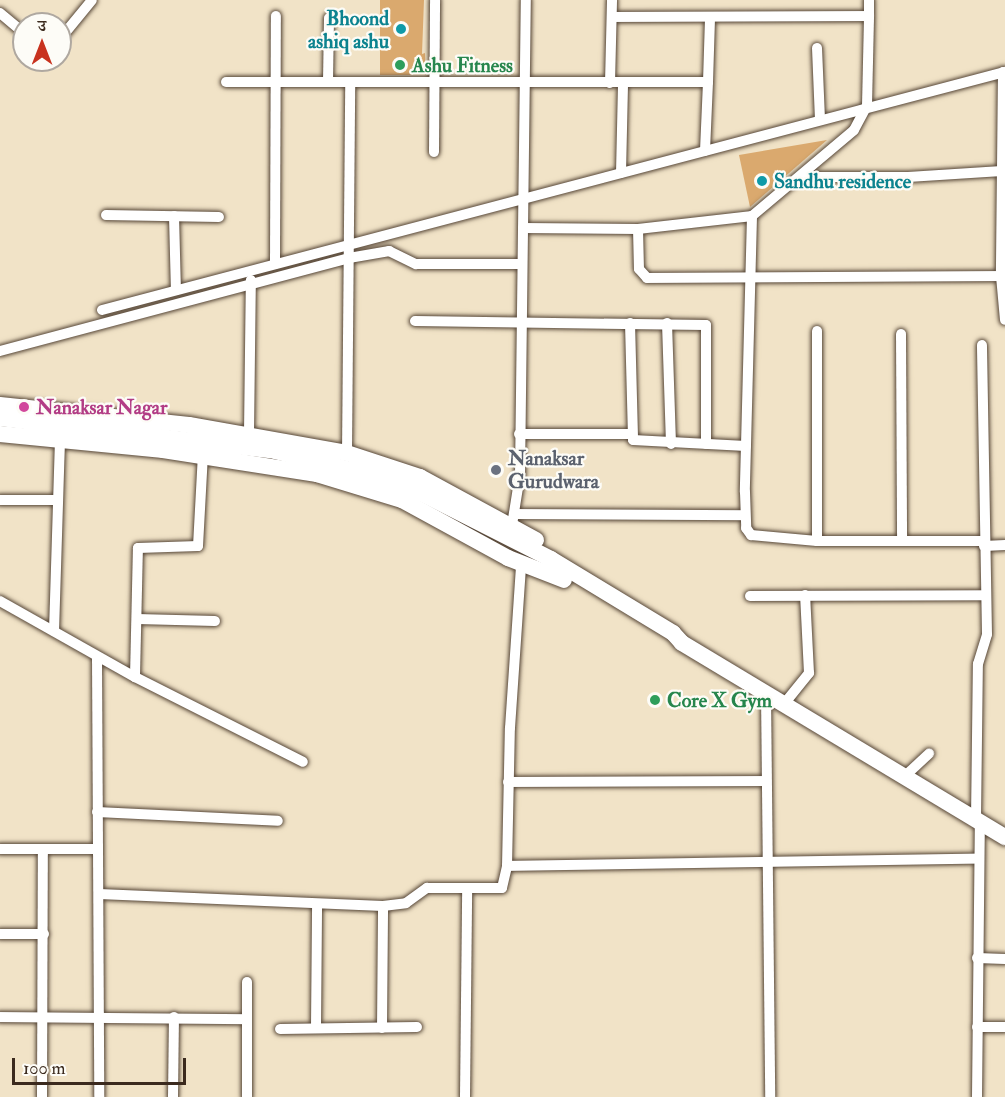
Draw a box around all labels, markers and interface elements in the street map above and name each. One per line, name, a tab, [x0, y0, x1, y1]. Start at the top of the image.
place label: Bhoond ashiq ashu	[308, 6, 389, 53]
north arrow	[12, 12, 72, 72]
text: उ	[38, 16, 46, 36]
marker: Bhoond ashiq ashu	[394, 22, 408, 36]
place label: Ashu Fitness	[412, 53, 513, 77]
marker: Ashu Fitness	[393, 58, 407, 72]
place label: Sandhu residence	[774, 169, 911, 193]
marker: Sandhu residence	[755, 174, 769, 188]
place label: Nanaksar Nagar	[36, 395, 167, 419]
marker: Nanaksar Nagar	[17, 400, 31, 414]
place label: Nanaksar Gurudwara	[508, 446, 599, 493]
marker: Nanaksar Gurudwara	[489, 463, 503, 477]
place label: Core X Gym	[667, 688, 772, 712]
marker: Core X Gym	[648, 693, 662, 707]
scale bar	[15, 1046, 189, 1084]
text: 100 m	[23, 1057, 66, 1080]

